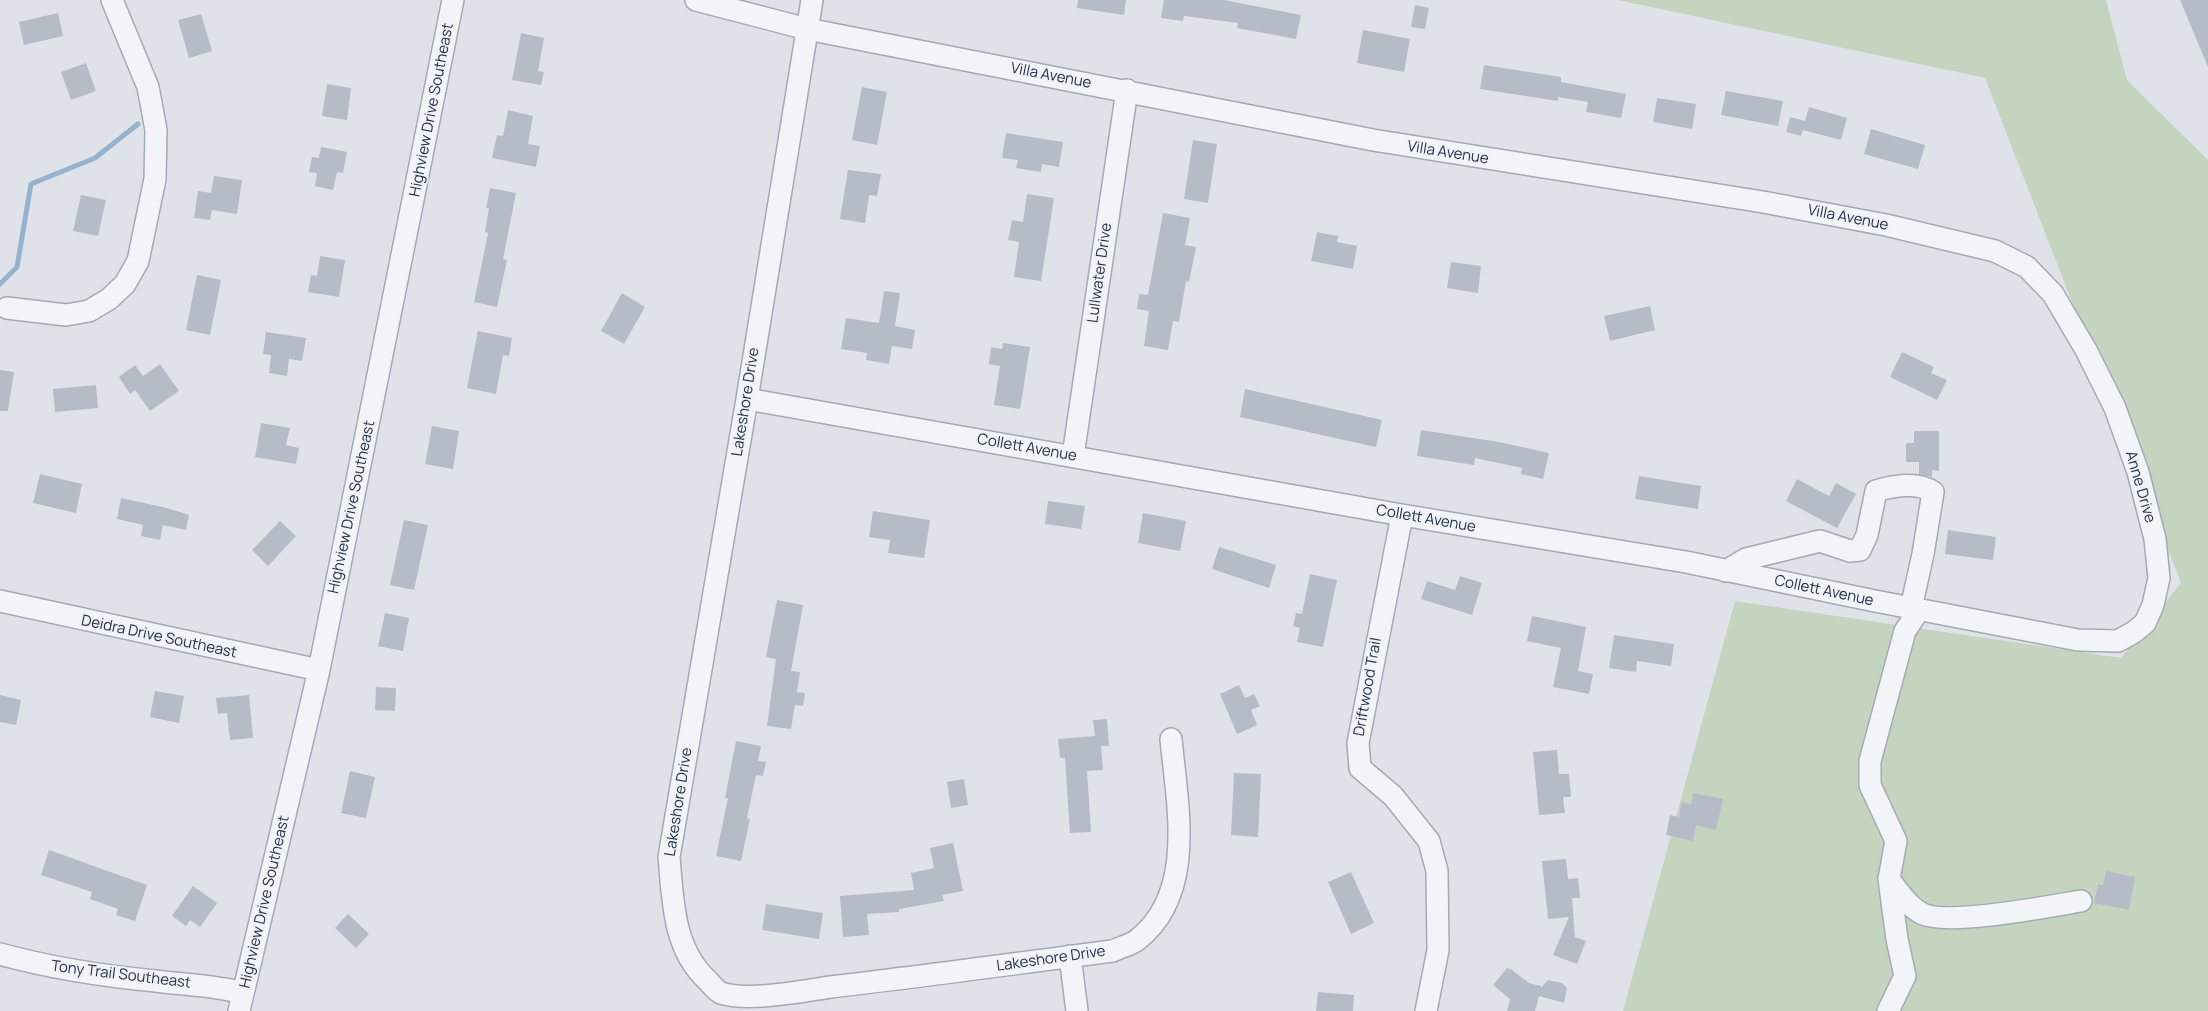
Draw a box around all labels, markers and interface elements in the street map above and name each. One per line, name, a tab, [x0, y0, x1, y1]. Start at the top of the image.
street label: Highview Drive Southeast	[406, 22, 458, 198]
street label: Villa Avenue	[1009, 59, 1093, 93]
street label: Villa Avenue	[1406, 138, 1490, 168]
street label: Villa Avenue	[1806, 201, 1890, 235]
street label: Lullwater Drive	[1084, 222, 1116, 324]
street label: Lakeshore Drive	[729, 346, 763, 458]
street label: Highview Drive Southeast	[325, 419, 379, 595]
street label: Collett Avenue	[976, 430, 1078, 466]
street label: Anne Drive	[2121, 449, 2159, 525]
street label: Collett Avenue	[1375, 501, 1477, 537]
street label: Collett Avenue	[1773, 572, 1875, 610]
street label: Deidra Drive Southeast	[80, 612, 238, 662]
street label: Driftwood Trail	[1350, 636, 1386, 738]
street label: Lakeshore Drive	[662, 746, 696, 858]
street label: Highview Drive Southeast	[236, 814, 294, 990]
street label: Lakeshore Drive	[995, 942, 1107, 976]
street label: Tony Trail Southeast	[50, 958, 192, 992]

